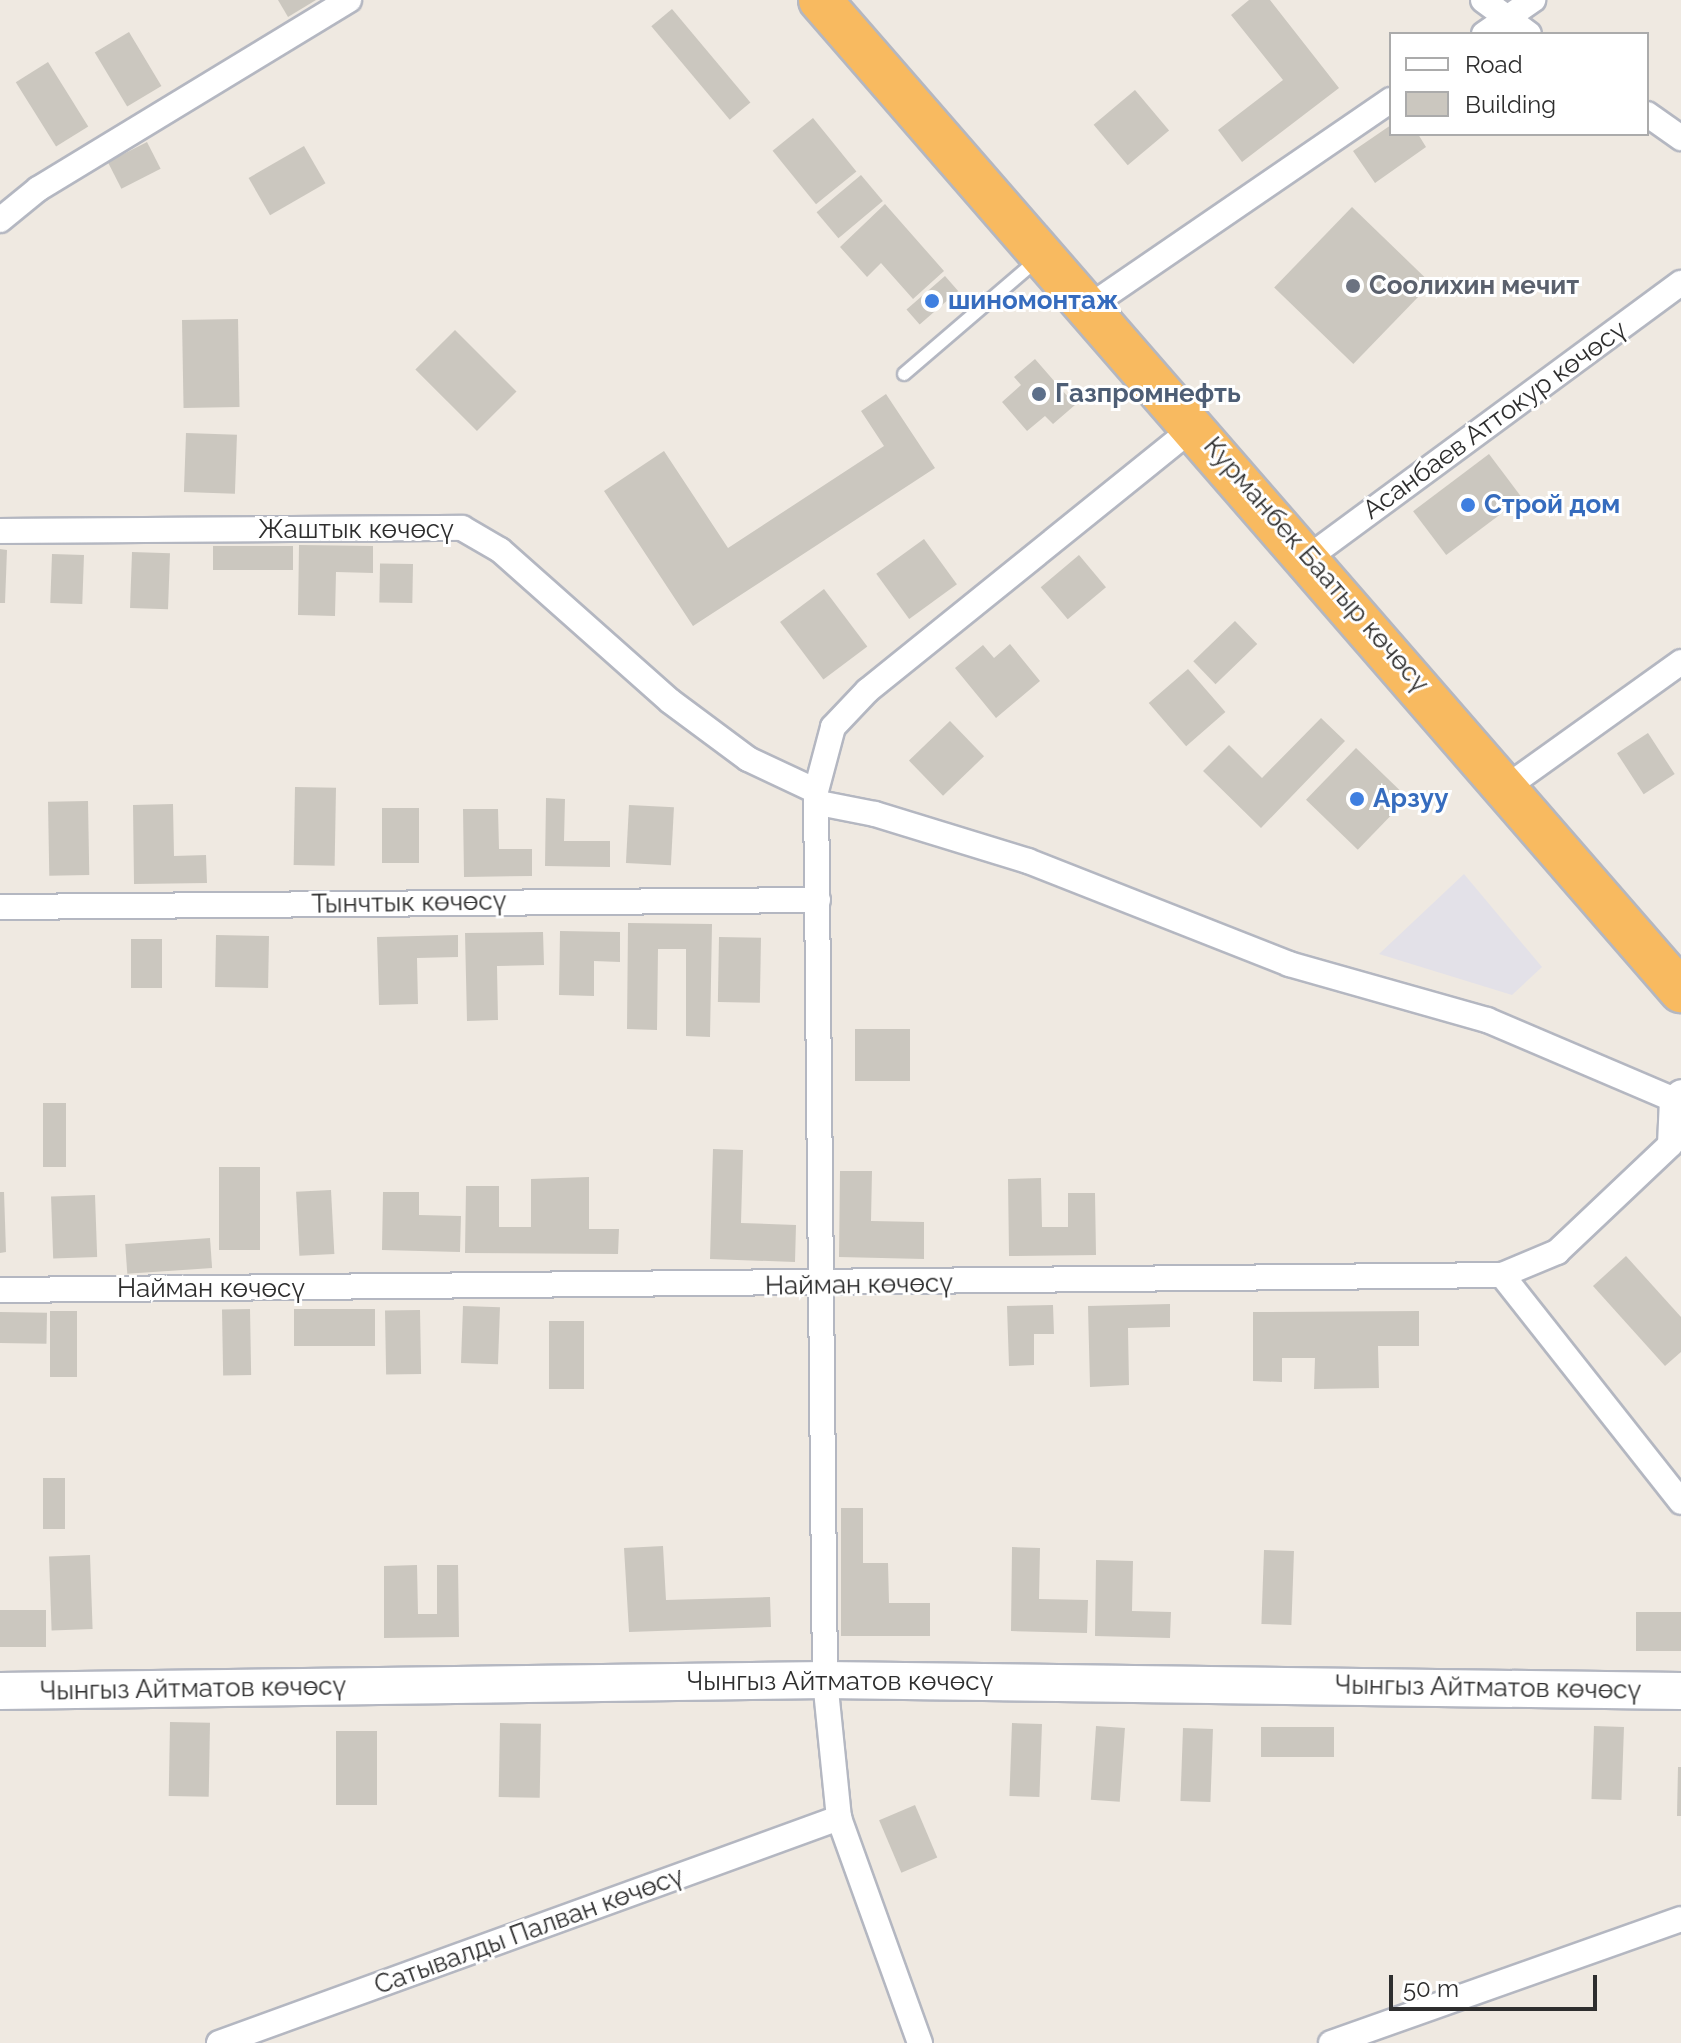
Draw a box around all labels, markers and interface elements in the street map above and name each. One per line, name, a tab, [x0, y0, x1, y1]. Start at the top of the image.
legend	[1389, 32, 1649, 136]
text: Road	[1465, 50, 1523, 79]
text: Building	[1465, 90, 1556, 119]
place label: Соолихин мечит	[1369, 270, 1579, 302]
marker: Соолихин мечит	[1344, 277, 1362, 295]
place label: шиномонтаж	[948, 285, 1118, 317]
marker: шиномонтаж	[923, 292, 941, 310]
street label: Асанбаев Аттокур көчөсү	[1357, 314, 1633, 526]
place label: Газпромнефть	[1055, 378, 1241, 410]
marker: Газпромнефть	[1030, 385, 1048, 403]
street label: Курманбек Баатыр көчөсү	[1197, 431, 1435, 699]
place label: Строй дом	[1484, 489, 1620, 521]
marker: Строй дом	[1459, 496, 1477, 514]
street label: Жаштык көчөсү	[258, 514, 454, 546]
place label: Арзуу	[1373, 783, 1448, 815]
marker: Арзуу	[1348, 790, 1366, 808]
street label: Тынчтык көчөсү	[311, 886, 507, 920]
street label: Найман көчөсү	[765, 1268, 953, 1302]
street label: Найман көчөсү	[117, 1273, 305, 1305]
street label: Чынгыз Айтматов көчөсү	[686, 1666, 994, 1698]
street label: Чынгыз Айтматов көчөсү	[1334, 1670, 1642, 1706]
street label: Чынгыз Айтматов көчөсү	[39, 1671, 347, 1707]
street label: Сатывалды Палван көчөсү	[370, 1860, 688, 2002]
scale bar	[1393, 1959, 1601, 2009]
text: 50 m	[1403, 1974, 1459, 2003]

